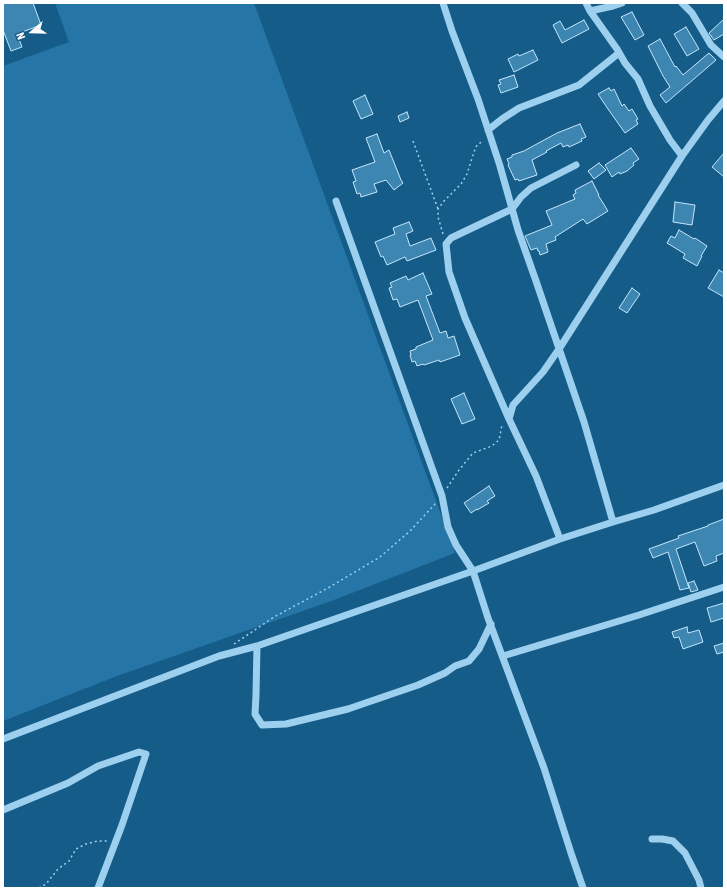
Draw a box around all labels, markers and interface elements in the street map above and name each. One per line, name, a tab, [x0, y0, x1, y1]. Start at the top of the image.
north arrow	[12, 12, 52, 52]
text: N	[14, 31, 27, 41]

